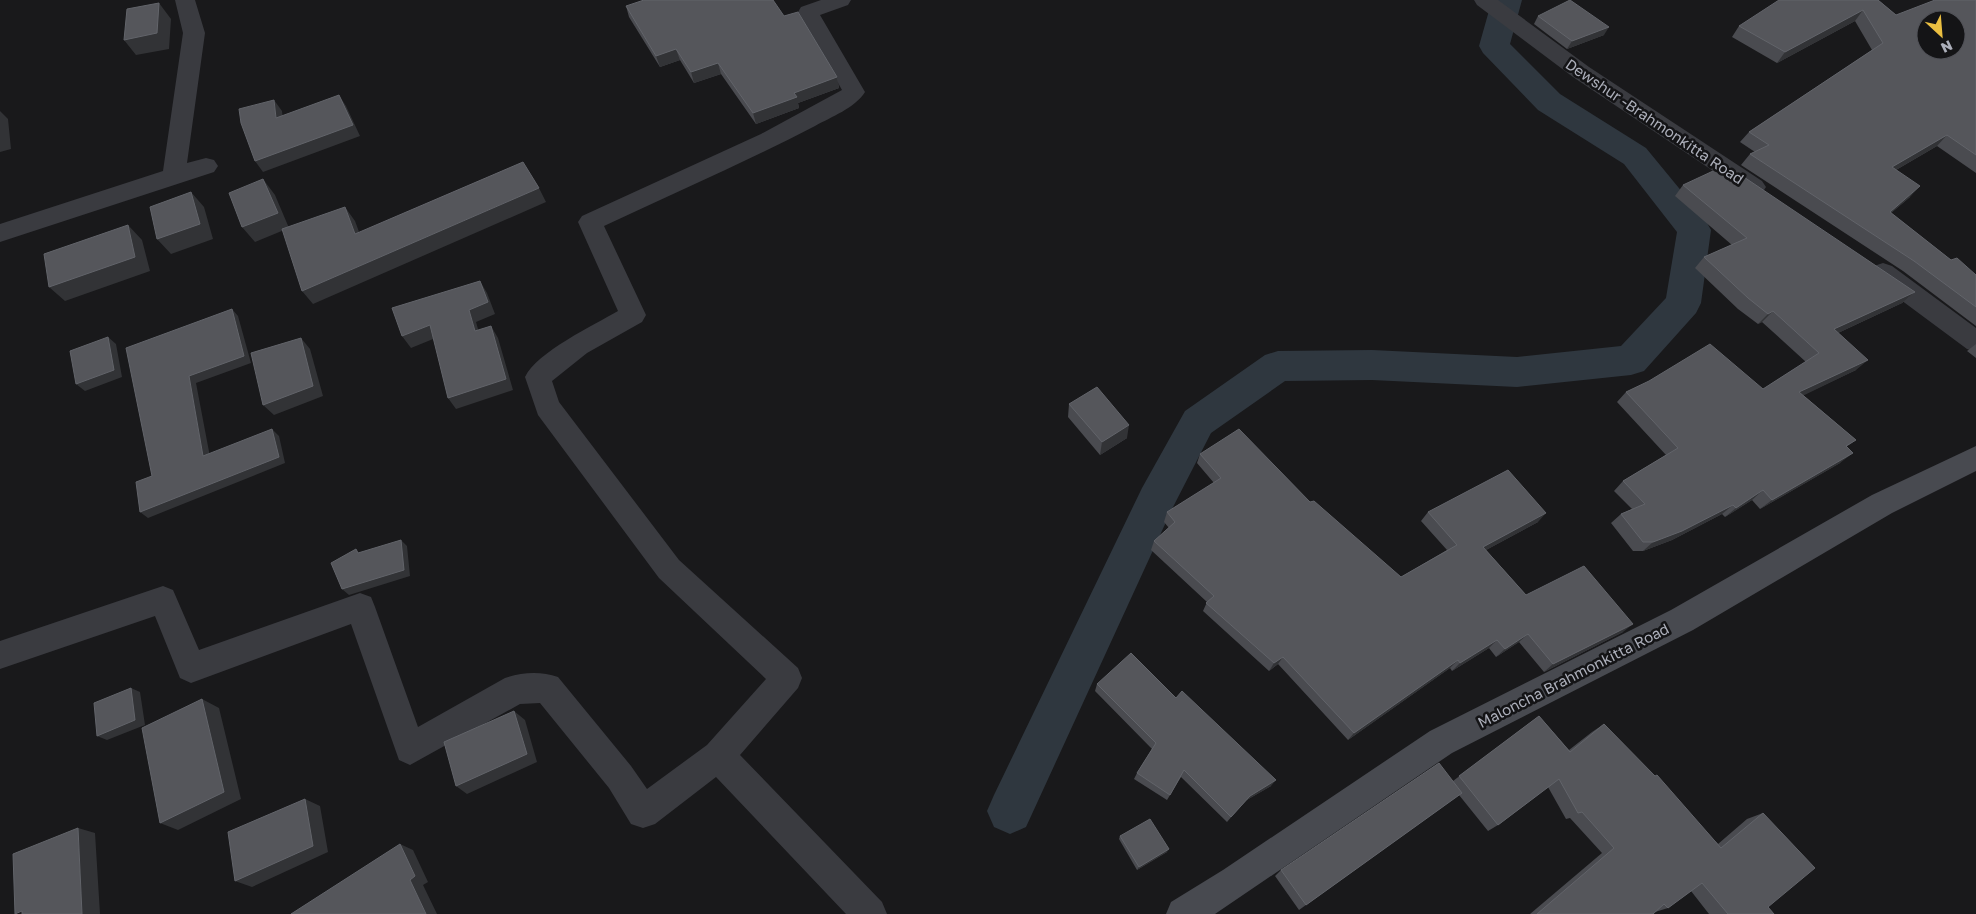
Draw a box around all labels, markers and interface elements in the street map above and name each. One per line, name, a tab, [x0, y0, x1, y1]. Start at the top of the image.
north arrow	[1916, 10, 1966, 60]
text: N	[1938, 37, 1955, 57]
street label: Dewshur -Brahmonkitta Road	[1562, 55, 1748, 187]
street label: Maloncha Brahmonkitta Road	[1474, 619, 1672, 731]

